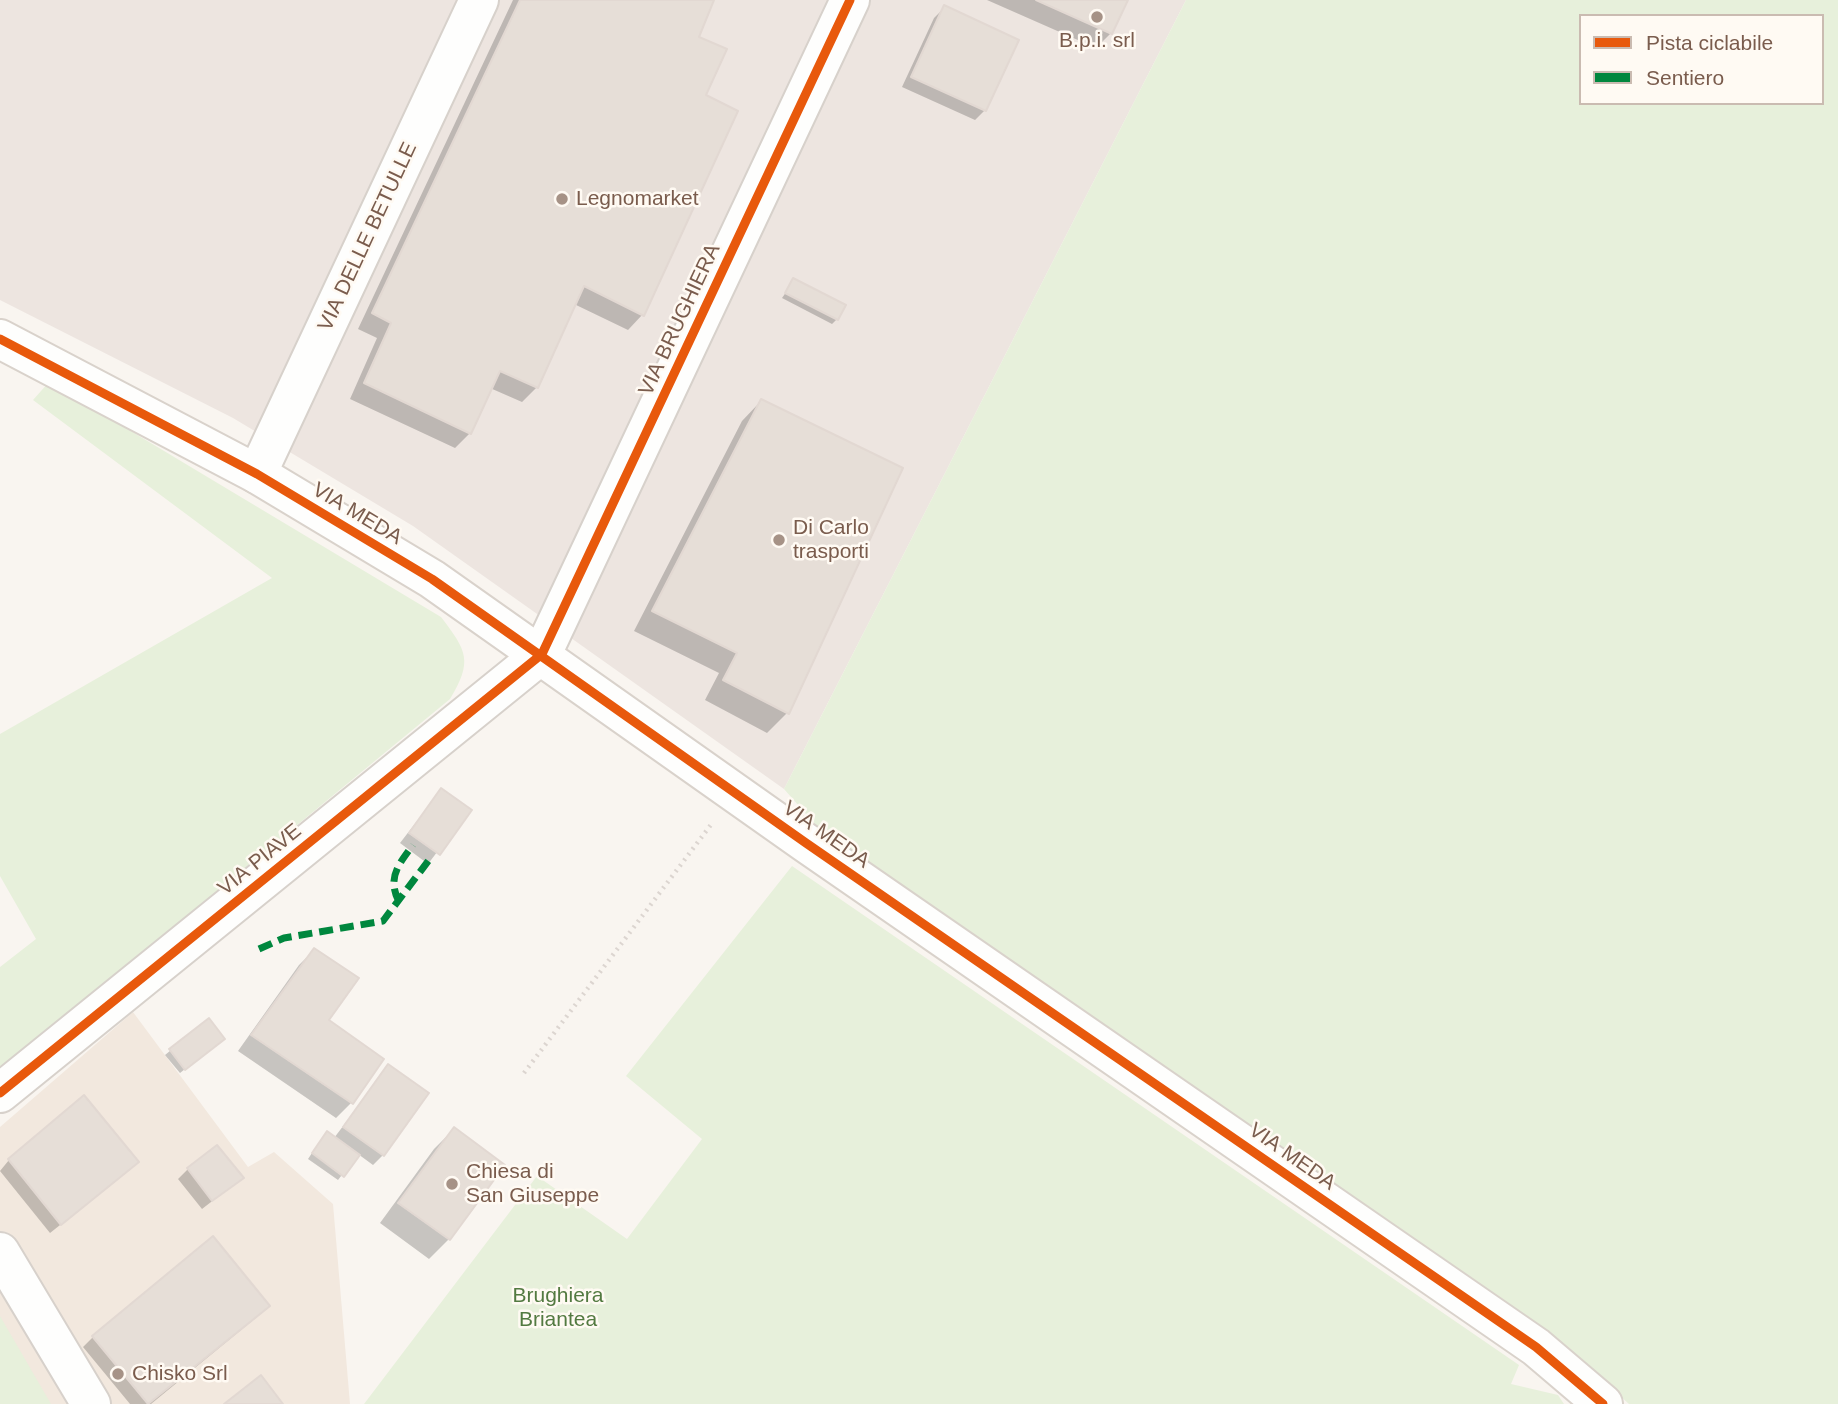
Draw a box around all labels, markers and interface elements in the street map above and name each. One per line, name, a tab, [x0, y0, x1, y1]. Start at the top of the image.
marker: B.p.i. srl	[1089, 9, 1105, 25]
legend	[1579, 14, 1824, 105]
place label: B.p.i. srl	[1059, 28, 1135, 54]
text: Pista ciclabile	[1646, 31, 1773, 54]
text: Sentiero	[1646, 66, 1724, 89]
street label: VIA DELLE BETULLE	[313, 139, 423, 335]
place label: Legnomarket	[576, 186, 699, 212]
marker: Legnomarket	[554, 191, 570, 207]
street label: VIA BRUGHIERA	[634, 240, 726, 400]
street label: VIA MEDA	[308, 477, 406, 551]
place label: Di Carlo trasporti	[793, 515, 869, 565]
marker: Di Carlo trasporti	[771, 532, 787, 548]
street label: VIA MEDA	[778, 796, 874, 874]
street label: VIA PIAVE	[213, 819, 307, 901]
street label: VIA MEDA	[1244, 1118, 1340, 1196]
place label: Chiesa di San Giuseppe	[466, 1159, 599, 1209]
marker: Chiesa di San Giuseppe	[444, 1176, 460, 1192]
park label: Brughiera Briantea	[512, 1283, 604, 1333]
place label: Chisko Srl	[132, 1361, 228, 1387]
marker: Chisko Srl	[110, 1366, 126, 1382]

